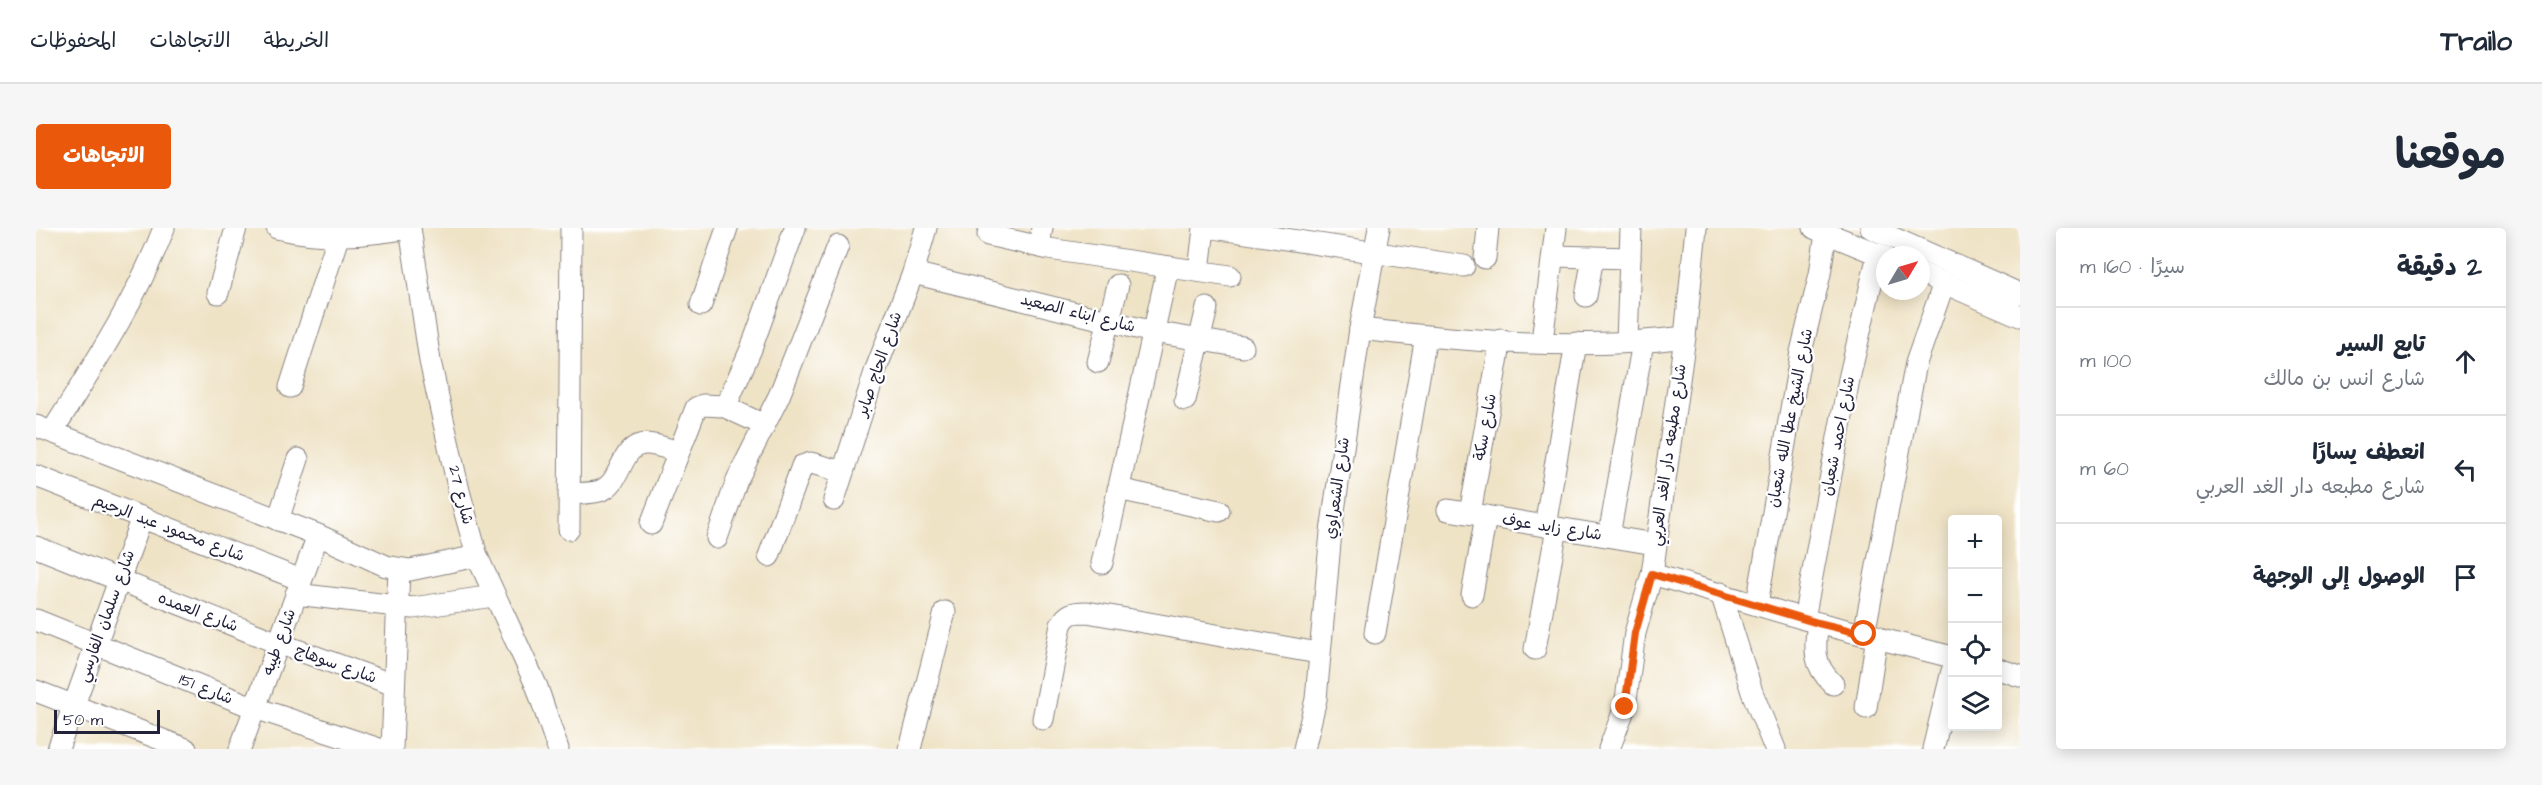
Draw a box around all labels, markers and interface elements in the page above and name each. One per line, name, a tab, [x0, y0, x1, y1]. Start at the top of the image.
text: Trailo	[2440, 22, 2512, 61]
text: المحفوظات	[30, 26, 116, 55]
text: الاتجاهات	[149, 26, 231, 55]
text: الخريطة	[264, 26, 329, 55]
button: الاتجاهات	[36, 124, 171, 189]
text: موقعنا	[2395, 127, 2506, 185]
north arrow	[1876, 246, 1930, 300]
text: 2 دقيقة	[2397, 249, 2482, 285]
text: سيرًا · 160 m	[2080, 253, 2185, 281]
street label: شارع ابناء الصعيد	[1018, 288, 1138, 338]
street label: شارع الحاج صابر	[850, 309, 907, 421]
street label: شارع الشيخ عطا الله شعبان	[1762, 327, 1818, 509]
text: تابع السير	[2338, 329, 2425, 360]
icon: ahead	[2449, 345, 2482, 378]
text: 100 m	[2080, 347, 2131, 375]
street label: شارع مطبعه دار الغد العربي	[1644, 363, 1695, 548]
text: شارع انس بن مالك	[2264, 365, 2425, 393]
street label: شارع احمد شعبان	[1816, 374, 1860, 498]
street label: شارع سكة	[1468, 392, 1502, 462]
street label: شارع الشعراوي	[1319, 436, 1355, 540]
text: انعطف يسارًا	[2312, 437, 2425, 468]
icon: left	[2449, 453, 2482, 486]
text: 60 m	[2080, 455, 2129, 483]
street label: شارع 27	[443, 463, 479, 527]
text: شارع مطبعه دار الغد العربي	[2196, 473, 2425, 501]
street label: شارع محمود عبد الرحيم	[90, 489, 248, 568]
street label: شارع زايد عوف	[1500, 508, 1604, 546]
map controls	[1948, 515, 2002, 731]
button: +	[1948, 515, 2002, 569]
street label: شارع سلمان الفارسي	[72, 547, 143, 686]
text: الوصول إلى الوجهة	[2253, 561, 2425, 592]
icon: arrive	[2449, 561, 2482, 594]
button: −	[1948, 569, 2002, 623]
street label: شارع العمده	[155, 587, 241, 637]
street label: شارع طيبه	[257, 606, 301, 678]
route start	[1850, 620, 1876, 646]
button: locate	[1948, 623, 2002, 677]
street label: شارع سوهاج	[292, 639, 380, 689]
street label: شارع 151	[176, 668, 236, 710]
button: layers	[1948, 677, 2002, 731]
route end	[1611, 693, 1637, 719]
scale bar	[54, 707, 160, 735]
text: 50 m	[63, 709, 103, 731]

